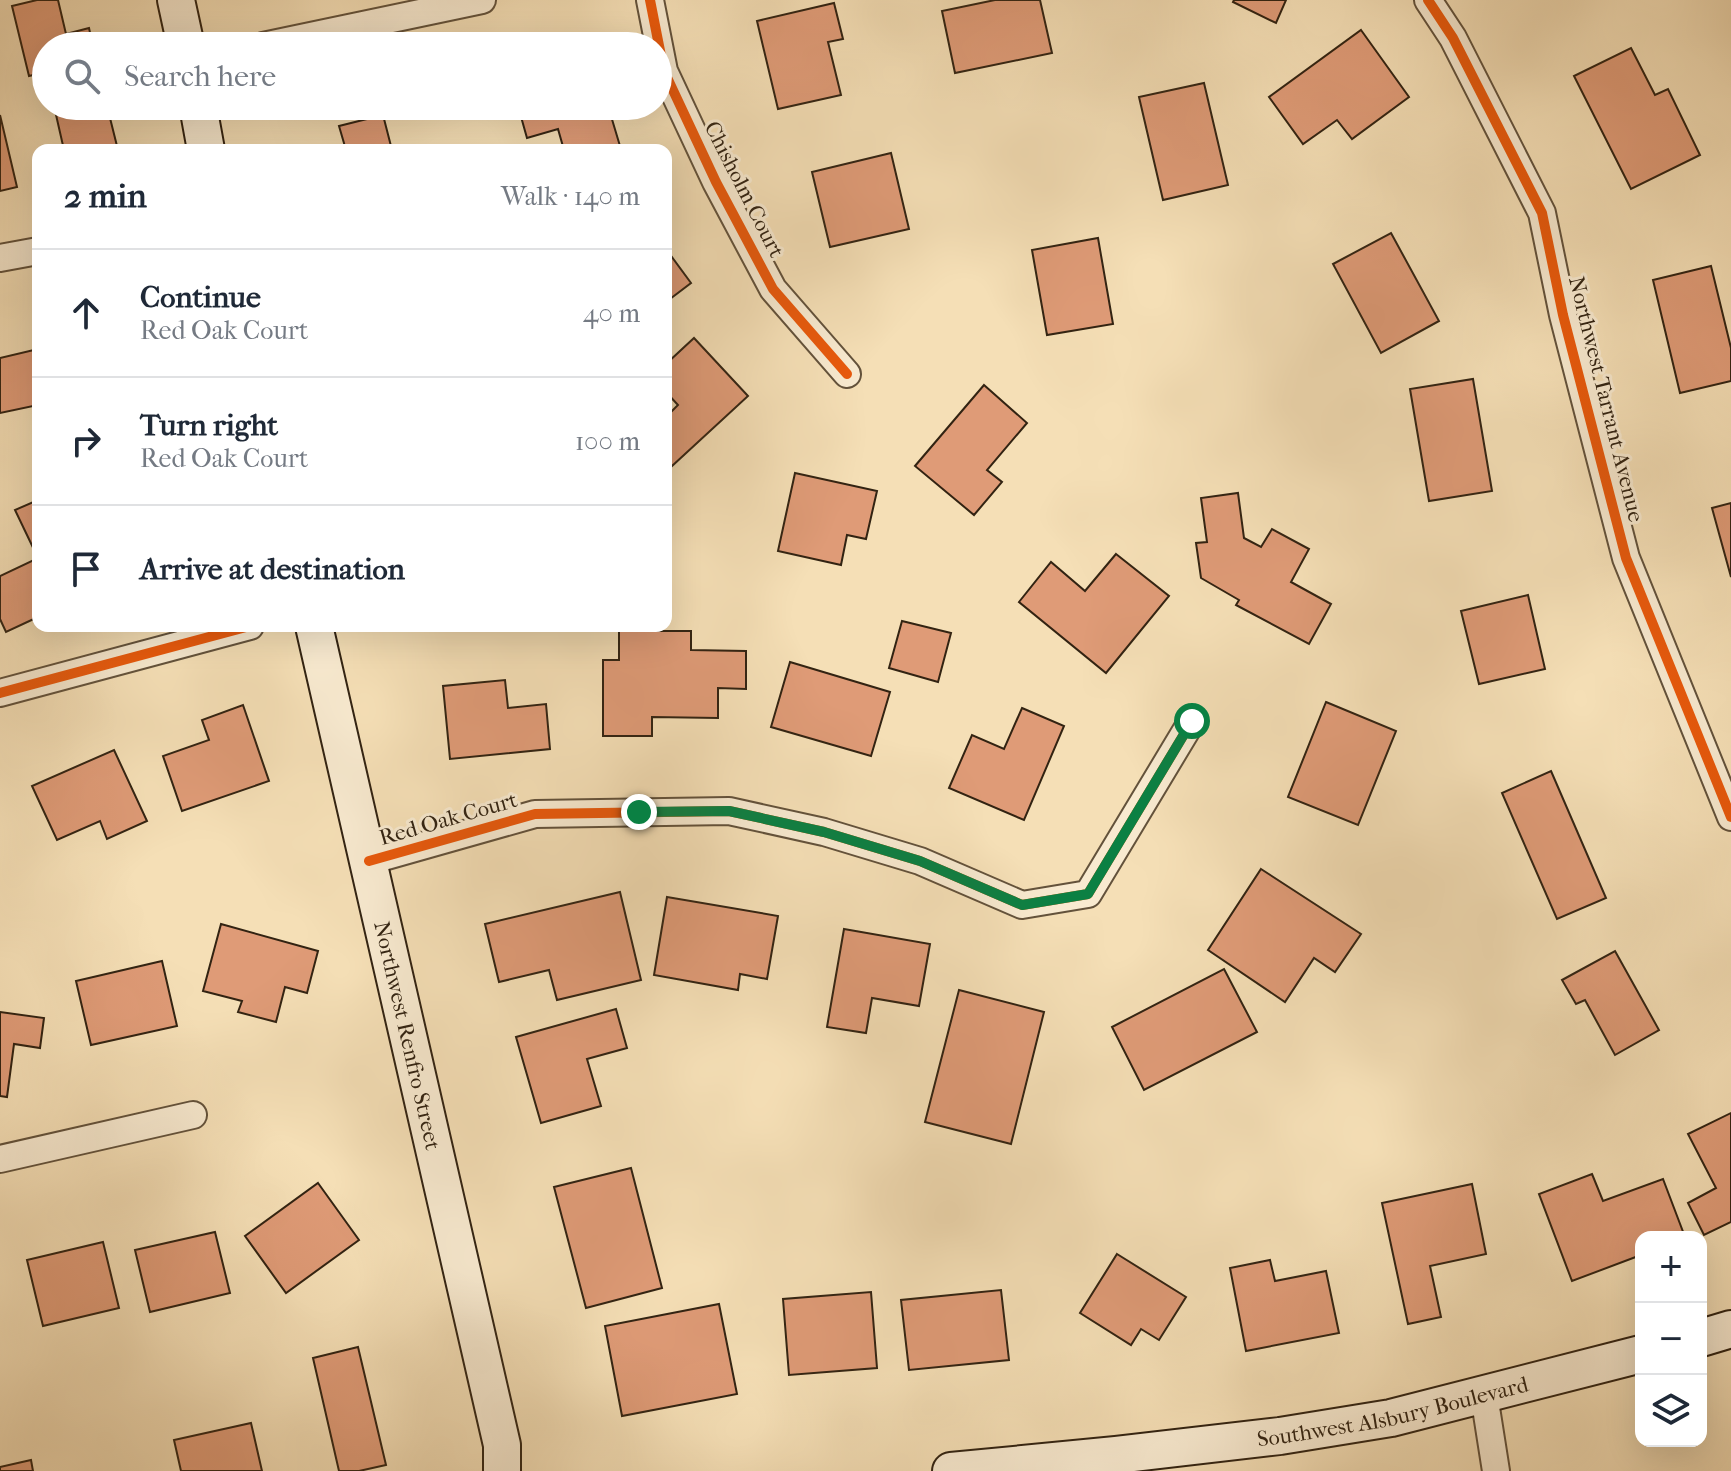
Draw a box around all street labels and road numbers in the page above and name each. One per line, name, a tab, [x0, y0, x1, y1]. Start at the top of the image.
street label: Chisholm Court	[699, 117, 790, 262]
street label: Northwest Tarrant Avenue	[1563, 274, 1649, 525]
street label: Red Oak Court	[376, 787, 520, 851]
street label: Northwest Renfro Street	[368, 919, 446, 1153]
street label: Southwest Alsbury Boulevard	[1256, 1371, 1532, 1453]

